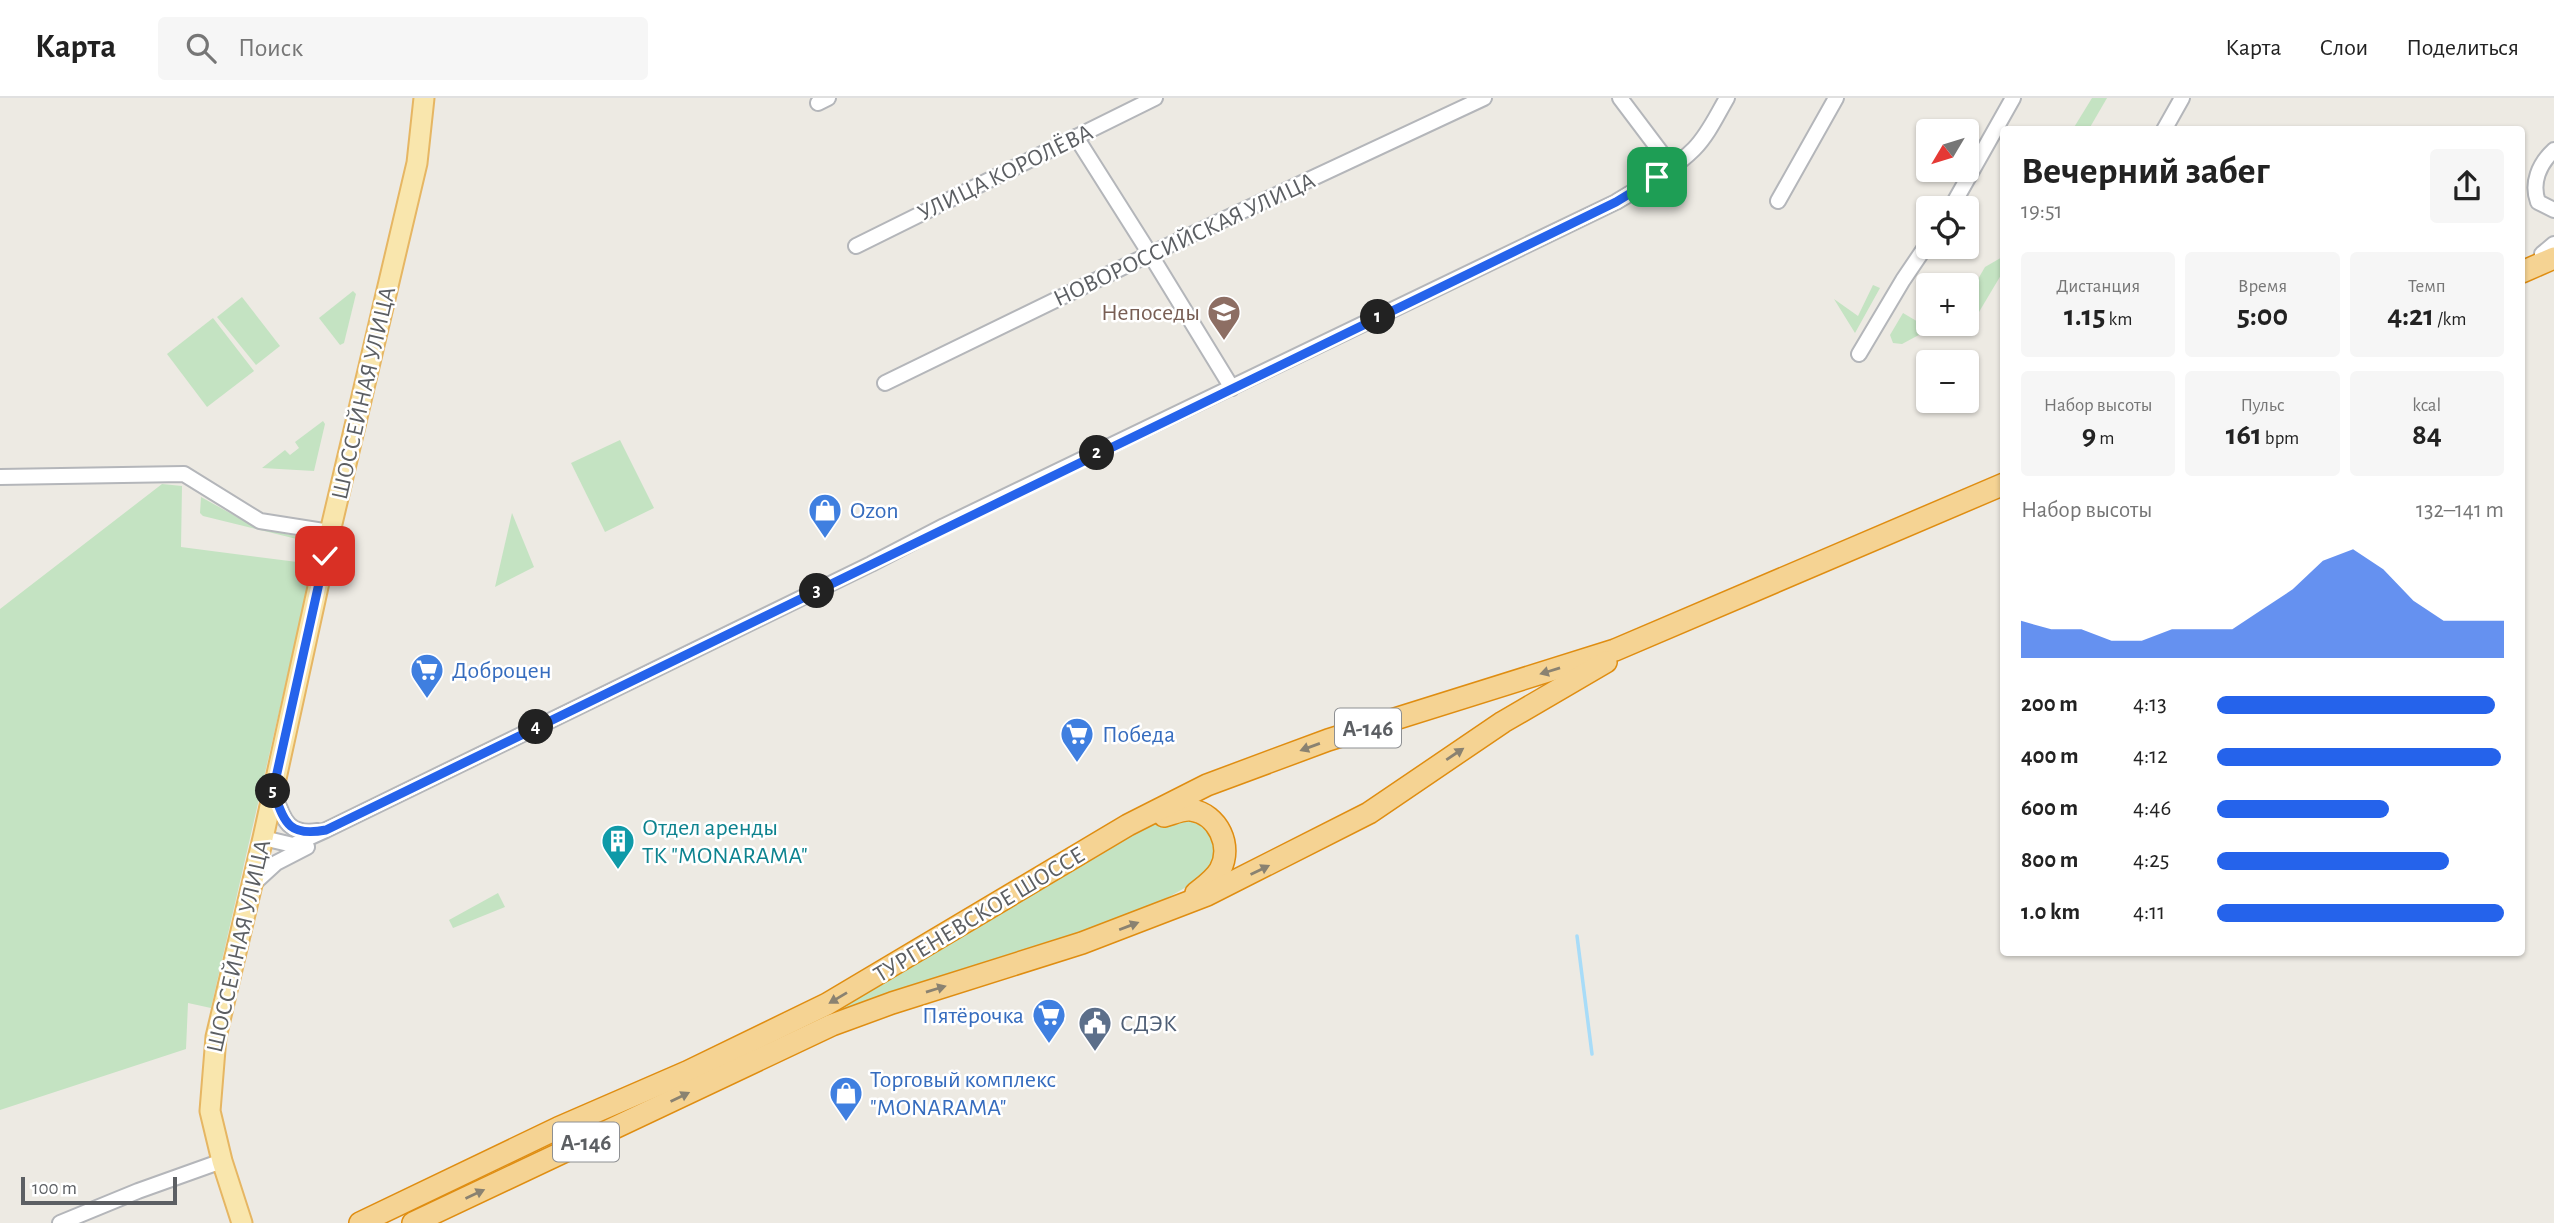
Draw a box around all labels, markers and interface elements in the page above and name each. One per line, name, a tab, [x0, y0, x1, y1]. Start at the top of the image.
search box	[158, 17, 648, 80]
icon: search	[182, 29, 220, 67]
text: Карта	[35, 31, 116, 64]
text: Поиск	[238, 35, 303, 61]
text: Карта	[2225, 36, 2281, 60]
text: Слои	[2319, 36, 2368, 60]
text: Поделиться	[2406, 36, 2519, 60]
street label: УЛИЦА КОРОЛЁВА	[914, 119, 1097, 226]
north arrow	[1916, 119, 1979, 182]
map controls	[1916, 119, 1979, 413]
pin	[1627, 147, 1687, 207]
button: share	[2430, 149, 2504, 223]
text: Вечерний забег	[2021, 153, 2270, 191]
icon: arrive	[1638, 158, 1676, 196]
street label: НОВОРОССИЙСКАЯ УЛИЦА	[1050, 169, 1319, 311]
button: locate	[1916, 196, 1979, 259]
text: 19:51	[2021, 200, 2063, 223]
button: +	[1916, 273, 1979, 336]
text: Дистанция	[2056, 277, 2140, 296]
text: Время	[2238, 277, 2287, 296]
text: Темп	[2408, 277, 2446, 296]
street label: ШОССЕЙНАЯ УЛИЦА	[328, 284, 400, 502]
school or university icon: Непоседы	[1205, 293, 1243, 342]
pin: 1	[1360, 300, 1396, 334]
place label: Непоседы	[1101, 301, 1200, 325]
text: 1.15	[2064, 301, 2105, 331]
text: 5:00	[2237, 301, 2288, 331]
text: 4:21	[2387, 301, 2434, 331]
text: 1	[1374, 307, 1381, 326]
text: km	[2105, 310, 2132, 329]
text: /km	[2434, 310, 2466, 329]
button: −	[1916, 350, 1979, 413]
text: Набор высоты	[2044, 396, 2152, 415]
text: Пульс	[2240, 396, 2285, 415]
text: kcal	[2412, 396, 2441, 415]
text: 9	[2082, 420, 2096, 450]
text: 161	[2226, 420, 2262, 450]
text: 84	[2412, 420, 2442, 450]
text: m	[2096, 429, 2115, 448]
text: bpm	[2262, 429, 2299, 448]
pin: 2	[1080, 436, 1114, 470]
text: 2	[1092, 443, 1101, 462]
shop icon: Ozon	[806, 491, 844, 540]
place label: Ozon	[850, 499, 899, 523]
text: Набор высоты	[2021, 499, 2153, 522]
text: 132–141 m	[2416, 499, 2504, 522]
pin	[295, 526, 355, 586]
icon: check	[306, 537, 344, 575]
pin: 3	[800, 574, 834, 608]
text: 3	[812, 581, 821, 600]
supermarket icon: Доброцен	[408, 651, 446, 700]
place label: Доброцен	[452, 659, 552, 683]
one-way arrow	[1540, 666, 1561, 676]
text: 200 m	[2021, 693, 2078, 716]
text: 4:13	[2133, 693, 2167, 716]
road number: А-146	[1335, 708, 1401, 748]
pin: 4	[518, 710, 554, 744]
supermarket icon: Победа	[1058, 715, 1096, 764]
text: 4	[531, 717, 540, 736]
place label: Победа	[1102, 723, 1175, 747]
one-way arrow	[1300, 742, 1321, 753]
text: 400 m	[2021, 745, 2079, 768]
text: 4:12	[2133, 745, 2168, 768]
one-way arrow	[1446, 748, 1465, 761]
pin: 5	[256, 774, 290, 808]
text: 5	[268, 781, 277, 800]
text: 600 m	[2021, 797, 2078, 820]
text: 4:46	[2133, 797, 2171, 820]
place label: Отдел аренды ТК "MONARAMA"	[642, 816, 808, 868]
building icon: Отдел аренды ТК "MONARAMA"	[599, 822, 637, 871]
street label: ШОССЕЙНАЯ УЛИЦА	[203, 837, 275, 1055]
street label: ТУРГЕНЕВСКОЕ ШОССЕ	[870, 842, 1089, 987]
text: 800 m	[2021, 849, 2078, 872]
text: 4:25	[2133, 849, 2169, 872]
one-way arrow	[1250, 864, 1270, 876]
text: 1.0 km	[2021, 901, 2080, 924]
text: 4:11	[2133, 901, 2165, 924]
one-way arrow	[1118, 920, 1139, 931]
one-way arrow	[926, 983, 947, 993]
one-way arrow	[828, 992, 847, 1004]
supermarket icon: Пятёрочка	[1030, 996, 1068, 1045]
place label: Пятёрочка	[922, 1004, 1024, 1028]
public building icon: СДЭК	[1076, 1004, 1114, 1053]
place label: СДЭК	[1120, 1012, 1177, 1036]
place label: Торговый комплекс "MONARAMA"	[870, 1068, 1056, 1120]
shop icon: Торговый комплекс "MONARAMA"	[827, 1074, 865, 1123]
one-way arrow	[670, 1091, 690, 1102]
road number: А-146	[553, 1122, 619, 1162]
scale bar	[21, 1174, 177, 1206]
text: 100 m	[32, 1179, 77, 1198]
one-way arrow	[465, 1188, 485, 1200]

